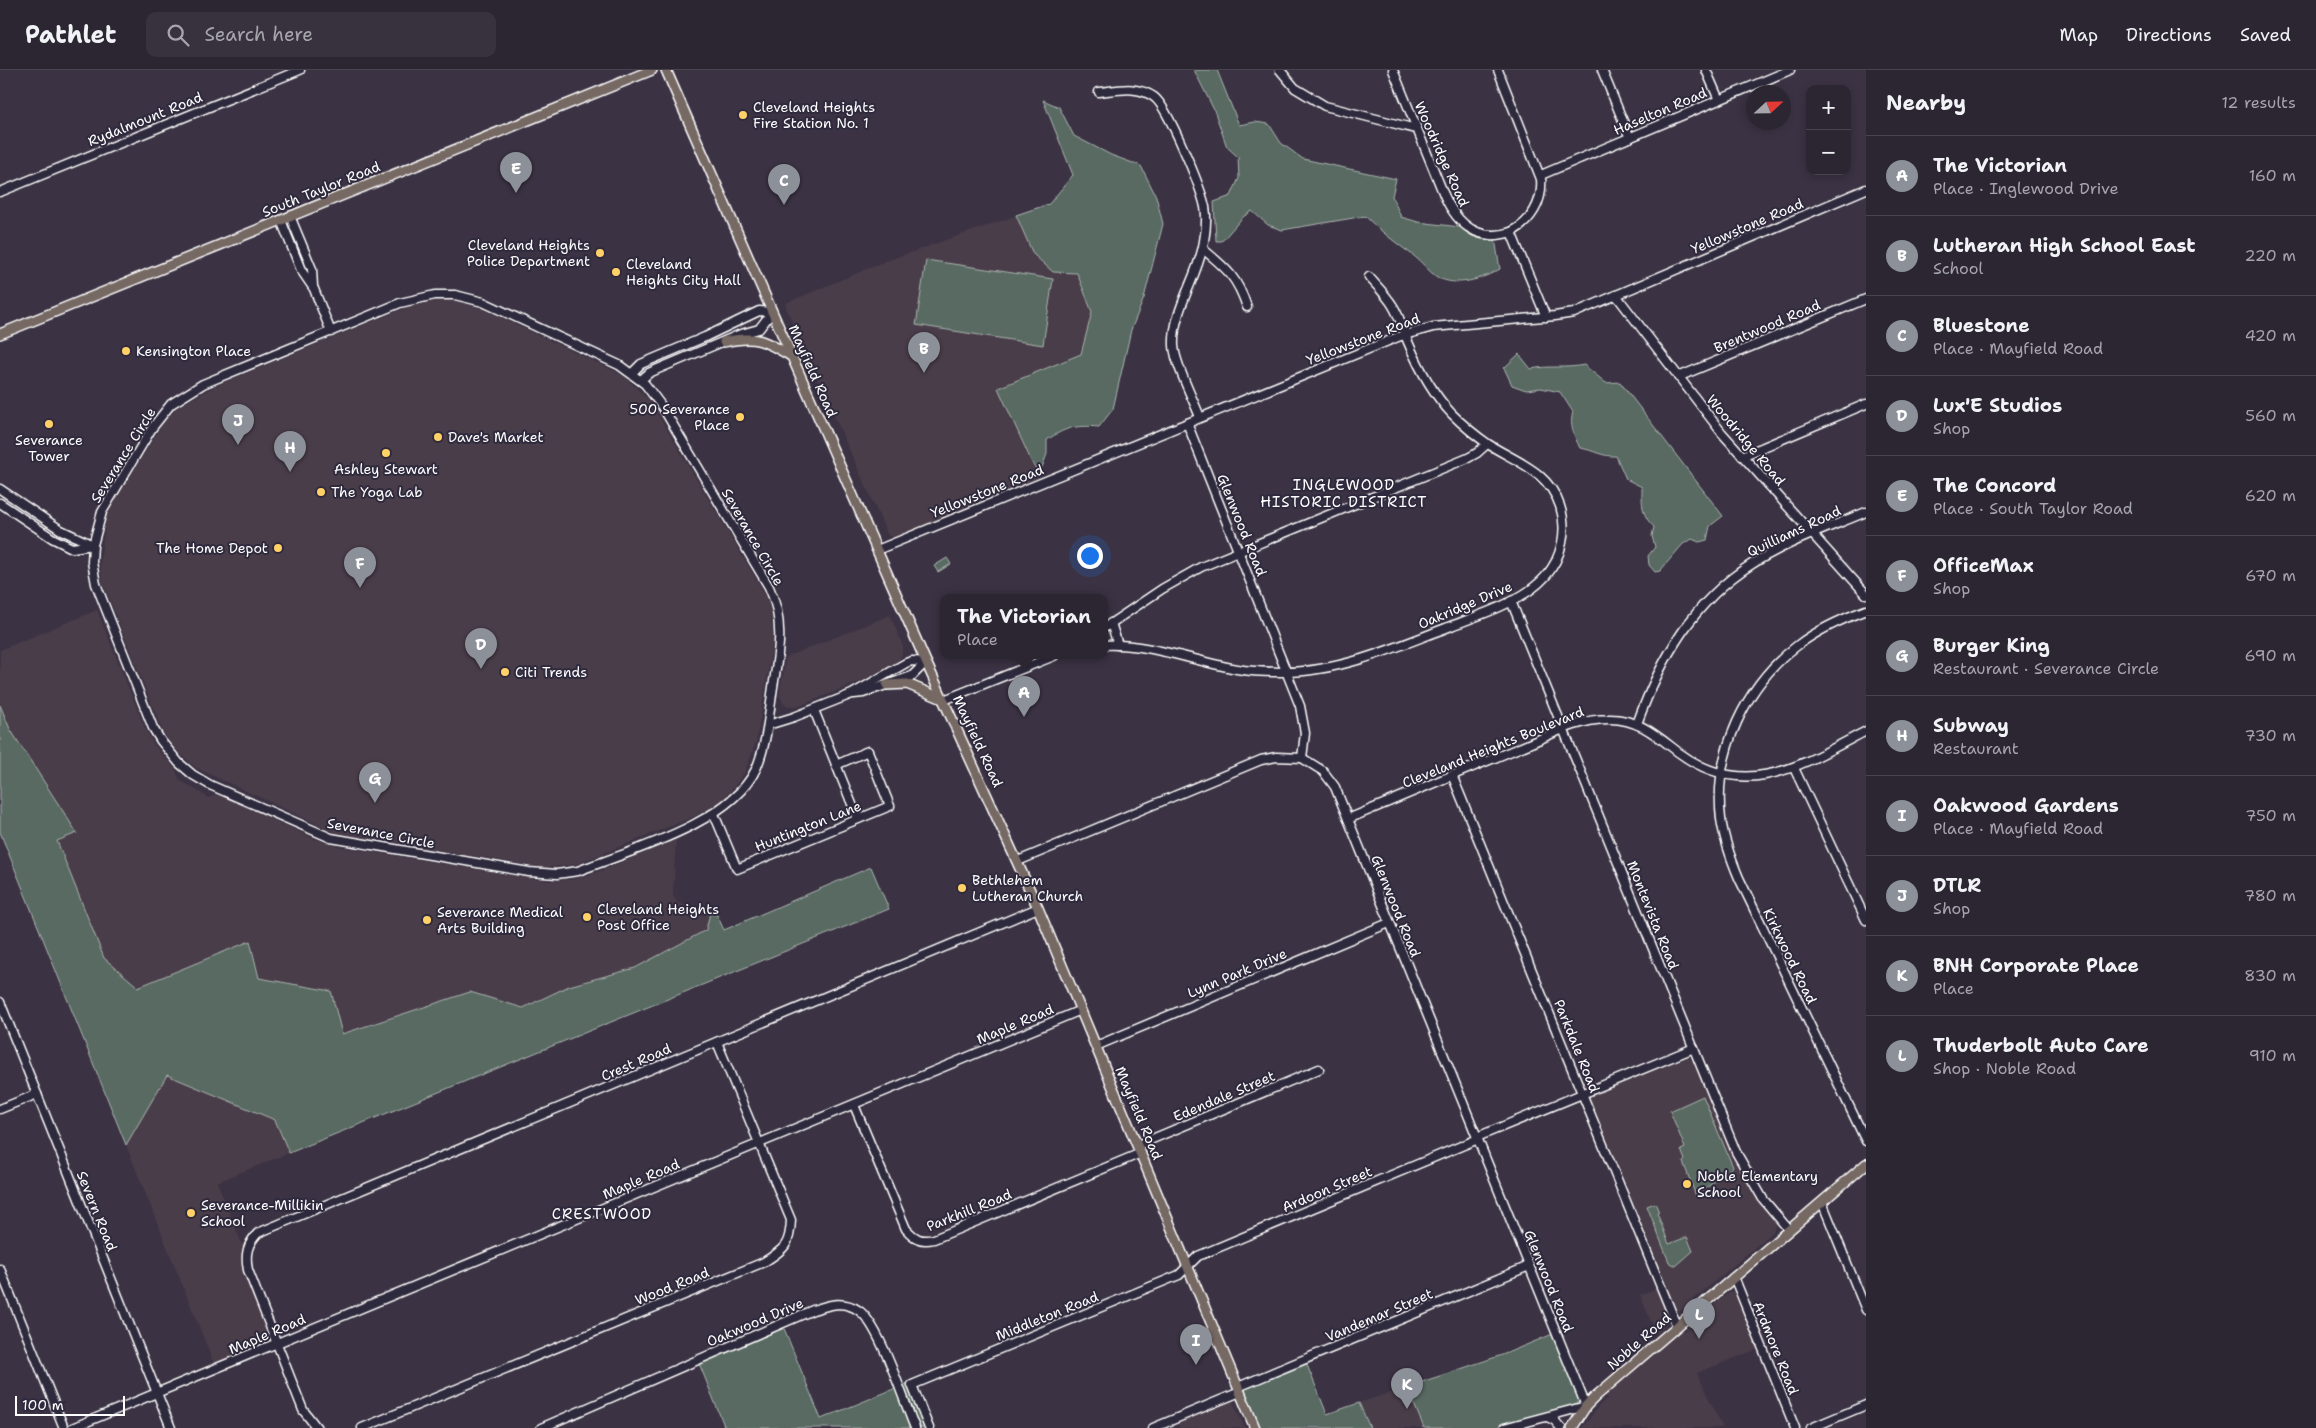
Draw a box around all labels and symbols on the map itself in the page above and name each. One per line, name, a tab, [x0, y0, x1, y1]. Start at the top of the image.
street label: Haselton Road	[1610, 83, 1710, 139]
north arrow	[1746, 85, 1791, 130]
street label: Rydalmount Road	[85, 88, 205, 150]
place label: Cleveland Heights Fire Station No. 1	[753, 98, 875, 132]
street label: Woodridge Road	[1411, 98, 1473, 210]
marker: Cleveland Heights Fire Station No. 1	[737, 109, 749, 121]
pin: E	[500, 152, 532, 193]
street label: South Taylor Road	[259, 157, 383, 221]
pin: C	[768, 164, 800, 205]
street label: Yellowstone Road	[1688, 194, 1806, 258]
place label: Cleveland Heights Police Department	[467, 236, 590, 270]
marker: Cleveland Heights Police Department	[594, 247, 606, 259]
place label: Cleveland Heights City Hall	[626, 255, 741, 289]
marker: Cleveland Heights City Hall	[610, 266, 622, 278]
street label: Brentwood Road	[1711, 295, 1823, 357]
street label: Yellowstone Road	[1304, 309, 1423, 369]
street label: Mayfield Road	[785, 322, 842, 420]
pin: B	[908, 332, 940, 373]
place label: Kensington Place	[136, 342, 251, 360]
marker: Kensington Place	[120, 345, 132, 357]
street label: Woodridge Road	[1703, 391, 1789, 489]
place label: 500 Severance Place	[629, 400, 730, 434]
street label: Severance Circle	[86, 404, 160, 506]
pin: J	[222, 404, 254, 445]
marker: 500 Severance Place	[734, 411, 746, 423]
marker: Severance Tower	[43, 418, 55, 430]
place label: Dave's Market	[448, 428, 544, 446]
place label: Severance Tower	[15, 431, 83, 465]
pin: H	[274, 431, 306, 472]
marker: Dave's Market	[432, 431, 444, 443]
marker: Ashley Stewart	[380, 447, 392, 459]
place label: Ashley Stewart	[334, 460, 438, 478]
street label: Yellowstone Road	[928, 460, 1046, 522]
street label: Glenwood Road	[1213, 471, 1271, 579]
district label: INGLEWOOD HISTORIC DISTRICT	[1260, 475, 1428, 512]
place label: The Yoga Lab	[331, 483, 422, 501]
street label: Severance Circle	[718, 485, 788, 589]
marker: The Yoga Lab	[315, 486, 327, 498]
street label: Quilliams Road	[1744, 501, 1844, 561]
place label: The Home Depot	[156, 539, 268, 557]
marker: The Home Depot	[272, 542, 284, 554]
your location	[1077, 543, 1103, 569]
pin: F	[344, 547, 376, 588]
street label: Oakridge Drive	[1415, 577, 1515, 633]
pin: D	[465, 628, 497, 669]
place label: Citi Trends	[515, 663, 587, 681]
marker: Citi Trends	[499, 666, 511, 678]
pin: A	[1008, 676, 1040, 717]
street label: Mayfield Road	[949, 692, 1007, 790]
street label: Cleveland Heights Boulevard	[1400, 702, 1587, 792]
pin: G	[359, 762, 391, 803]
street label: Huntington Lane	[752, 796, 864, 856]
street label: Severance Circle	[326, 814, 437, 852]
street label: Glenwood Road	[1367, 852, 1425, 960]
street label: Montevista Road	[1623, 858, 1683, 972]
place label: Bethlehem Lutheran Church	[972, 871, 1083, 905]
marker: Bethlehem Lutheran Church	[956, 882, 968, 894]
place label: Cleveland Heights Post Office	[597, 900, 719, 934]
place label: Severance Medical Arts Building	[437, 903, 564, 937]
street label: Kirkwood Road	[1759, 905, 1821, 1007]
marker: Cleveland Heights Post Office	[581, 911, 593, 923]
marker: Severance Medical Arts Building	[421, 914, 433, 926]
street label: Lynn Park Drive	[1185, 944, 1289, 1002]
street label: Parkdale Road	[1550, 997, 1604, 1095]
street label: Maple Road	[974, 1000, 1056, 1048]
street label: Crest Road	[598, 1039, 674, 1085]
street label: Mayfield Road	[1111, 1064, 1167, 1162]
street label: Edendale Street	[1170, 1066, 1278, 1126]
street label: Maple Road	[600, 1155, 682, 1203]
street label: Ardoon Street	[1279, 1162, 1375, 1216]
place label: Noble Elementary School	[1697, 1167, 1818, 1201]
street label: Severn Road	[73, 1168, 121, 1254]
marker: Noble Elementary School	[1681, 1178, 1693, 1190]
street label: Parkhill Road	[924, 1185, 1014, 1235]
place label: Severance-Millikin School	[201, 1196, 324, 1230]
district label: CRESTWOOD	[552, 1204, 652, 1224]
marker: Severance-Millikin School	[185, 1207, 197, 1219]
street label: Glenwood Road	[1520, 1227, 1578, 1335]
street label: Wood Road	[632, 1263, 712, 1309]
street label: Vandemar Street	[1323, 1284, 1435, 1346]
street label: Middleton Road	[993, 1287, 1101, 1345]
street label: Oakwood Drive	[704, 1293, 806, 1351]
pin: L	[1683, 1298, 1715, 1339]
street label: Ardmore Road	[1749, 1299, 1803, 1397]
street label: Noble Road	[1603, 1308, 1675, 1374]
street label: Maple Road	[226, 1310, 308, 1358]
pin: I	[1180, 1324, 1212, 1365]
pin: K	[1391, 1368, 1423, 1409]
scale bar	[15, 1393, 125, 1416]

